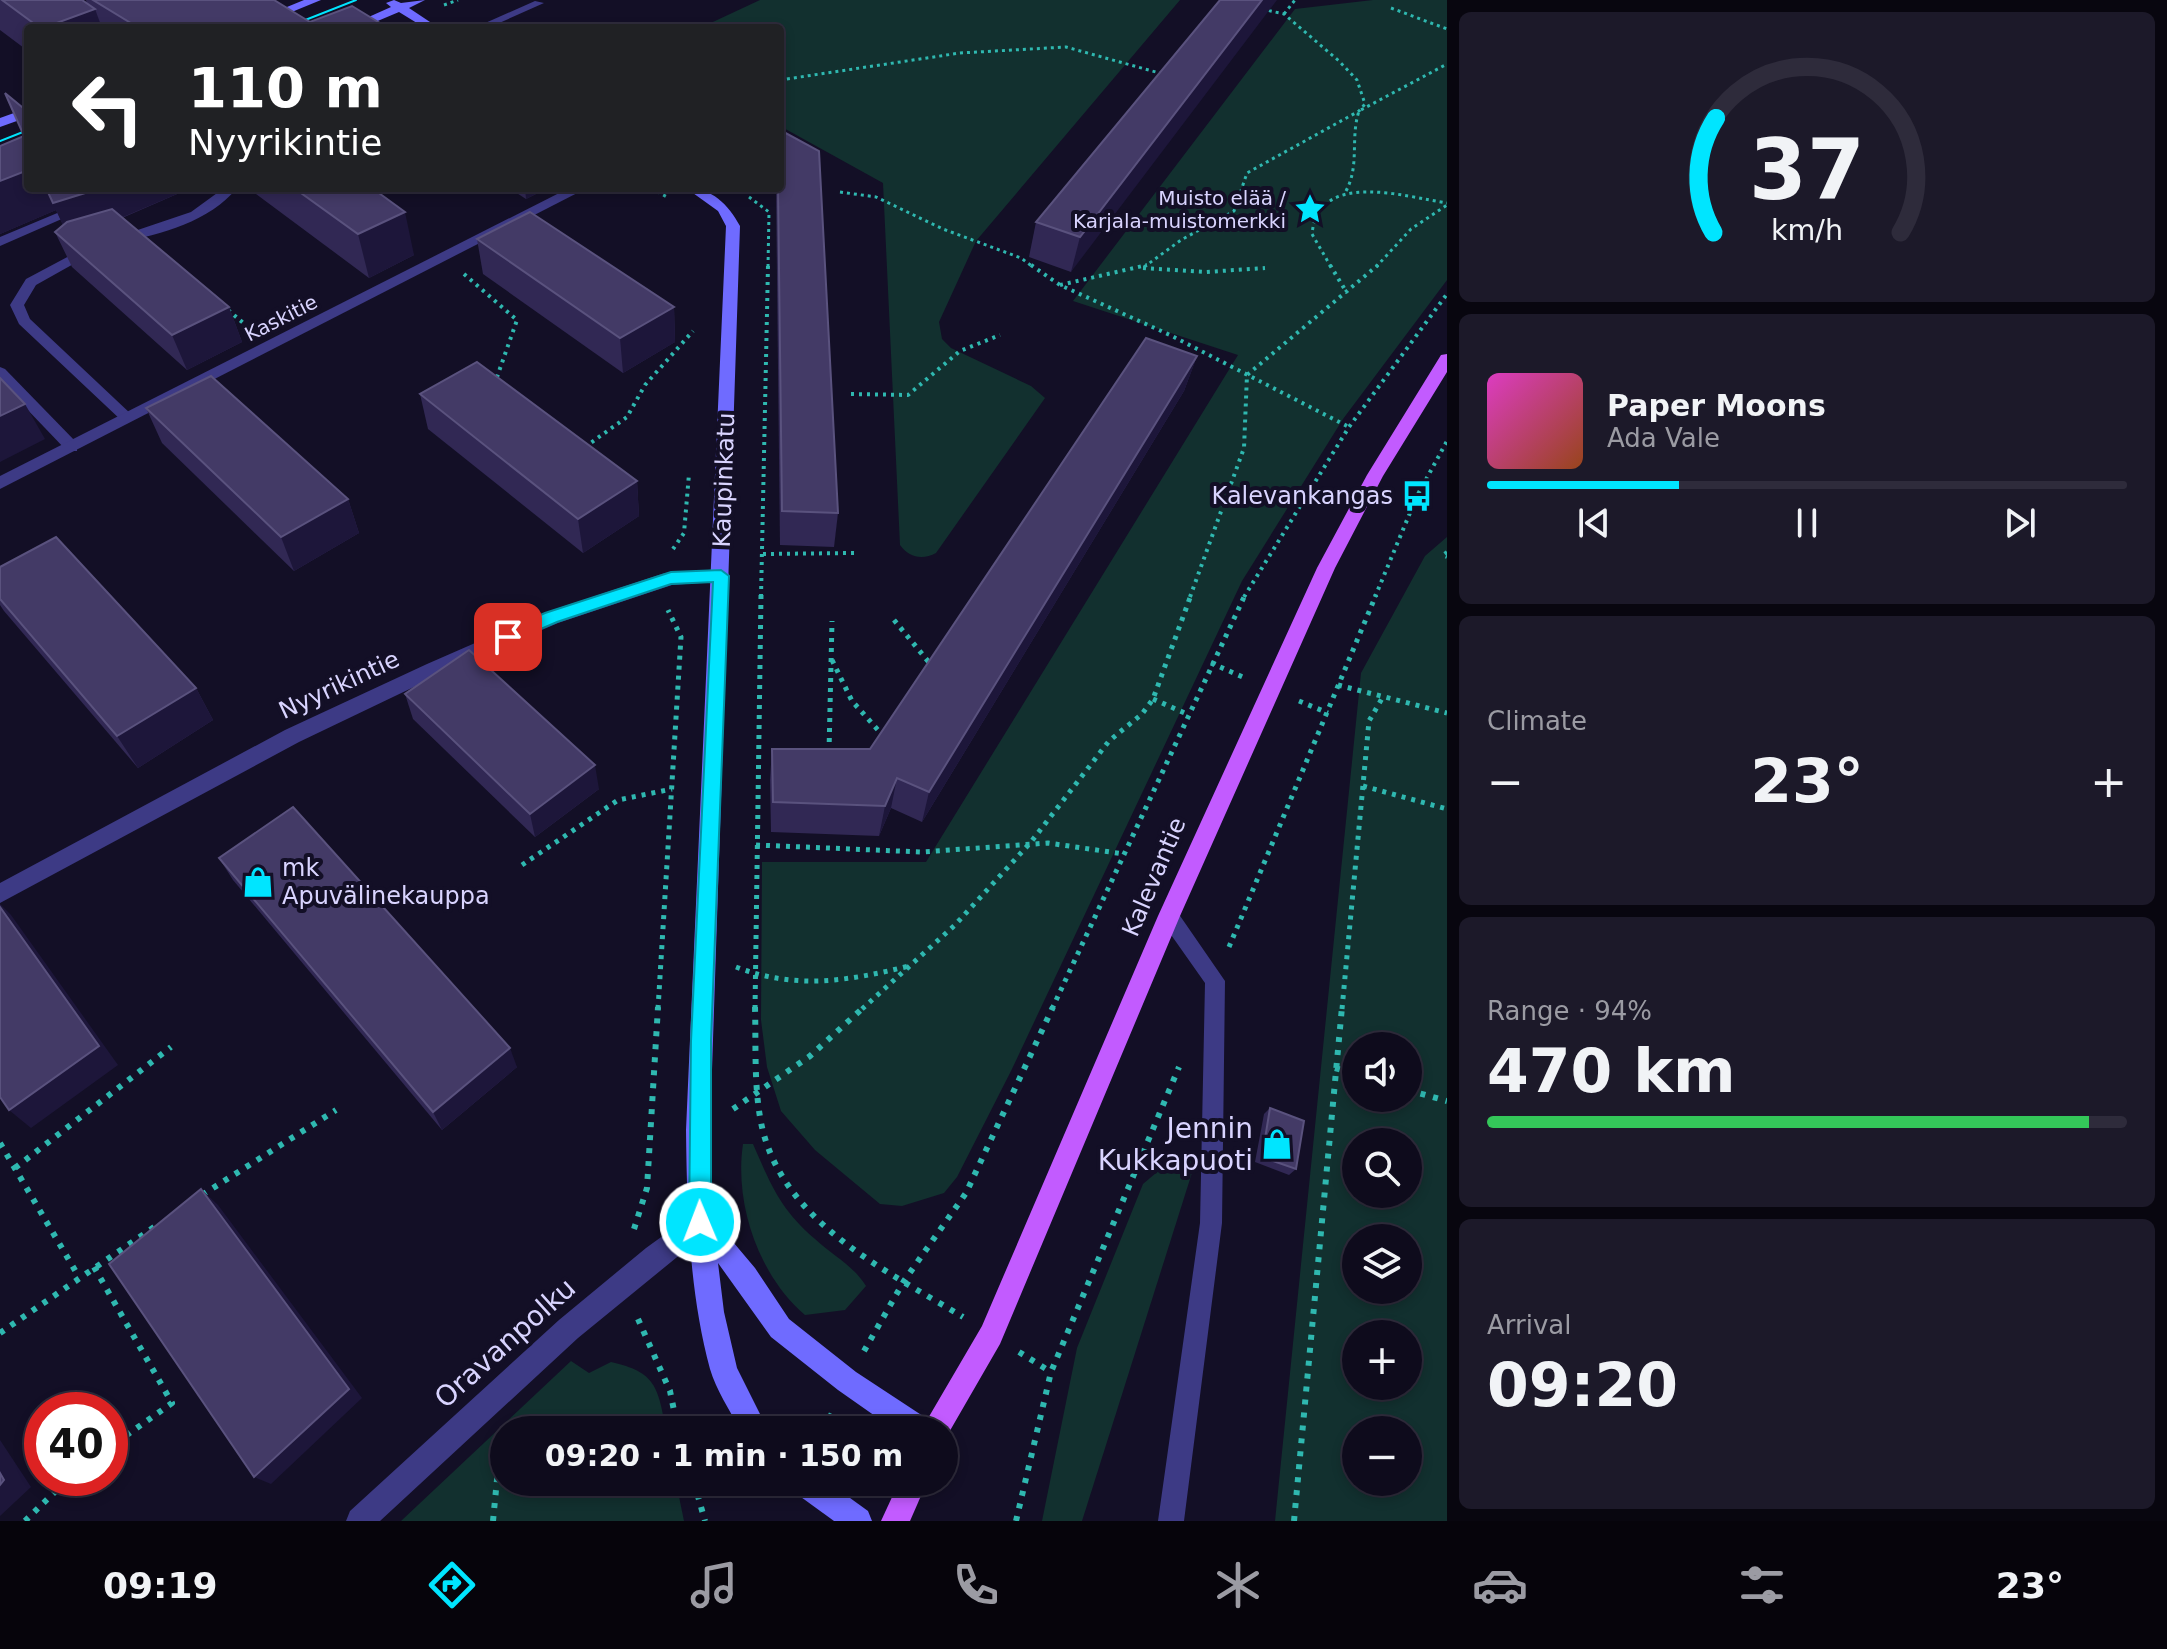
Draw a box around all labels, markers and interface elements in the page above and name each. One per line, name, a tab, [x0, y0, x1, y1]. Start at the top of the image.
text: 110 m	[188, 55, 383, 120]
icon: left	[56, 56, 160, 160]
text: 37	[1749, 121, 1865, 218]
text: Nyyrikintie	[188, 122, 382, 163]
place label: Muisto elää / Karjala-muistomerkki	[1073, 186, 1286, 233]
place icon: Muisto elää / Karjala-muistomerkki	[1293, 192, 1327, 226]
text: km/h	[1771, 213, 1843, 247]
street label: Kaskitie	[241, 290, 321, 346]
text: Paper Moons	[1607, 388, 1826, 423]
street label: Kaupinkatu	[708, 412, 740, 548]
text: Ada Vale	[1607, 423, 1720, 453]
bus stop icon: Kalevankangas	[1400, 479, 1434, 513]
place label: Kalevankangas	[1212, 482, 1393, 510]
icon: previous	[1572, 501, 1616, 545]
icon: pause	[1785, 501, 1829, 545]
icon: next	[1998, 501, 2042, 545]
pin	[474, 603, 542, 671]
icon: arrive	[486, 615, 530, 659]
street label: Nyyrikintie	[274, 645, 404, 725]
text: Climate	[1487, 706, 1587, 736]
text: 23°	[1750, 746, 1864, 816]
text: −	[1487, 756, 1524, 807]
text: +	[2090, 756, 2127, 807]
street label: Kalevantie	[1116, 813, 1192, 941]
place label: mk Apuvälinekauppa	[282, 854, 490, 910]
shop icon: mk Apuvälinekauppa	[241, 865, 275, 899]
text: Range · 94%	[1487, 996, 1652, 1026]
map controls	[1342, 1032, 1422, 1496]
button: sound	[1342, 1032, 1422, 1112]
text: 470 km	[1487, 1036, 1736, 1106]
place label: Jennin Kukkapuoti	[1098, 1112, 1253, 1177]
shop icon: Jennin Kukkapuoti	[1260, 1127, 1294, 1161]
button: search	[1342, 1128, 1422, 1208]
position arrow	[658, 1180, 742, 1264]
button: layers	[1342, 1224, 1422, 1304]
street label: Oravanpolku	[428, 1271, 582, 1415]
text: Arrival	[1487, 1310, 1571, 1340]
button: +	[1342, 1320, 1422, 1400]
text: 09:20	[1487, 1350, 1678, 1420]
speed limit sign: 40	[24, 1392, 128, 1496]
button: −	[1342, 1416, 1422, 1496]
text: 09:20 · 1 min · 150 m	[545, 1438, 903, 1473]
icon: directions	[424, 1557, 480, 1613]
icon: music	[686, 1557, 742, 1613]
icon: phone	[948, 1557, 1004, 1613]
icon: climate	[1210, 1557, 1266, 1613]
icon: car	[1472, 1557, 1528, 1613]
icon: filters	[1734, 1557, 1790, 1613]
text: 09:19	[103, 1565, 218, 1606]
text: 23°	[1996, 1565, 2064, 1606]

